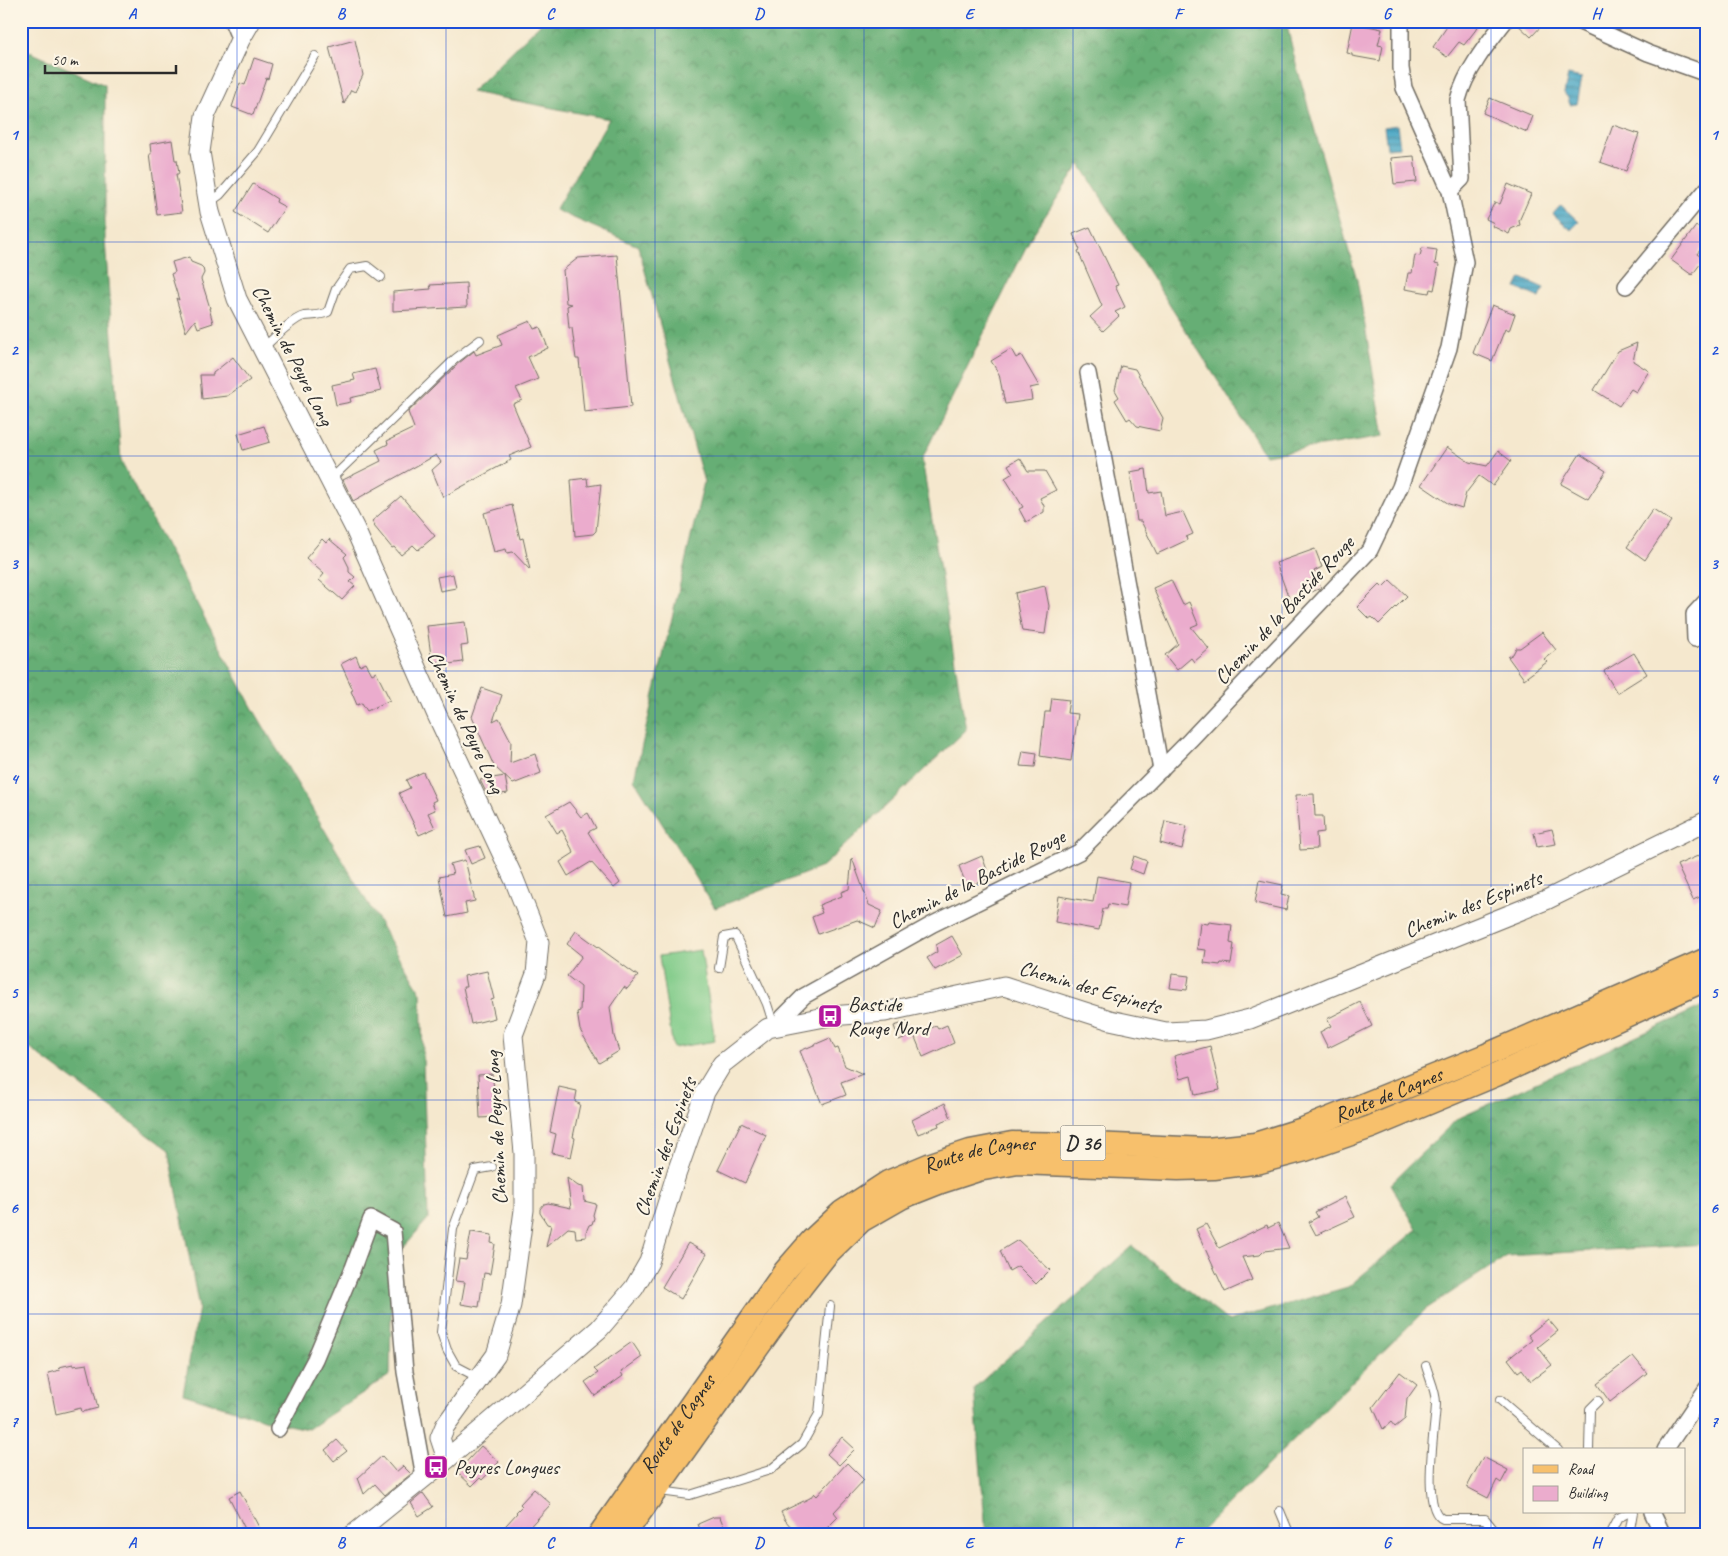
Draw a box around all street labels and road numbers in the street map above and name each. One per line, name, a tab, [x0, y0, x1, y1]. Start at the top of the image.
street label: Chemin de Peyre Long	[246, 280, 340, 431]
street label: Chemin de la Bastide Rouge	[1208, 529, 1361, 690]
street label: Chemin de Peyre Long	[422, 647, 511, 799]
street label: Chemin de la Bastide Rouge	[885, 822, 1071, 935]
street label: Chemin des Espinets	[1401, 864, 1547, 943]
street label: Chemin des Espinets	[1016, 954, 1165, 1020]
street label: Chemin de Peyre Long	[479, 1049, 513, 1206]
street label: Route de Cagnes	[1330, 1060, 1448, 1128]
street label: Chemin des Espinets	[628, 1072, 703, 1220]
road number: D 36	[1060, 1126, 1106, 1160]
street label: Route de Cagnes	[919, 1130, 1037, 1179]
street label: Route de Cagnes	[634, 1368, 722, 1478]

